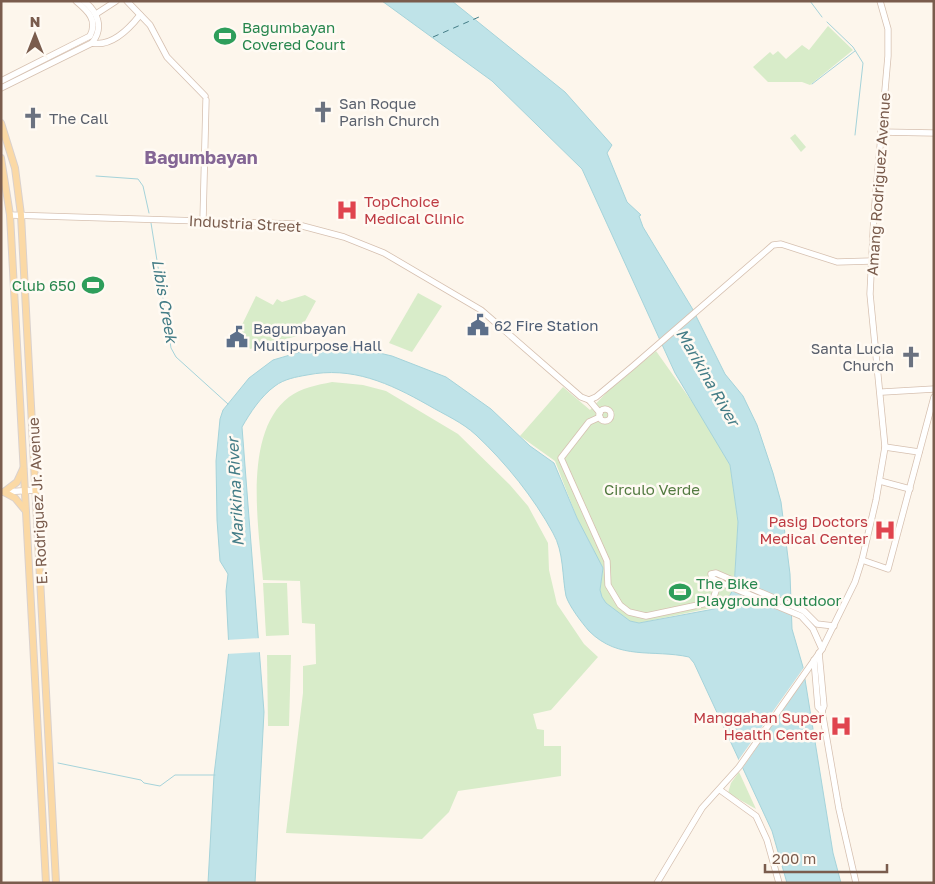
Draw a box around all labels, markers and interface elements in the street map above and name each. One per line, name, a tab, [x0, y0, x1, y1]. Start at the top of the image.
north arrow	[10, 10, 60, 60]
text: N	[30, 13, 40, 30]
place label: Bagumbayan Covered Court	[242, 18, 346, 53]
sports icon: Bagumbayan Covered Court	[212, 23, 238, 49]
street label: Amang Rodriguez Avenue	[863, 92, 893, 276]
place label: San Roque Parish Church	[339, 94, 440, 129]
church icon: San Roque Parish Church	[310, 99, 336, 125]
church icon: The Call	[20, 105, 46, 131]
place label: The Call	[49, 109, 108, 127]
district label: Bagumbayan	[144, 146, 258, 168]
place label: TopChoice Medical Clinic	[364, 192, 465, 227]
hospital icon: TopChoice Medical Clinic	[334, 197, 360, 223]
street label: Industria Street	[188, 211, 302, 235]
water label: Libis Creek	[148, 258, 183, 346]
sports icon: Club 650	[80, 272, 106, 298]
place label: Club 650	[12, 276, 76, 294]
public building icon: 62 Fire Station	[465, 312, 491, 338]
place label: 62 Fire Station	[494, 316, 599, 334]
place label: Bagumbayan Multipurpose Hall	[253, 319, 382, 354]
public building icon: Bagumbayan Multipurpose Hall	[224, 324, 250, 350]
water label: Marikina River	[672, 325, 745, 432]
place label: Santa Lucia Church	[811, 339, 894, 374]
church icon: Santa Lucia Church	[898, 344, 924, 370]
street label: E. Rodriguez Jr. Avenue	[24, 417, 50, 585]
water label: Marikina River	[222, 434, 248, 547]
park label: Circulo Verde	[604, 480, 700, 498]
place label: Pasig Doctors Medical Center	[759, 512, 868, 547]
hospital icon: Pasig Doctors Medical Center	[872, 517, 898, 543]
place label: The Bike Playground Outdoor	[696, 574, 842, 609]
sports icon: The Bike Playground Outdoor	[667, 579, 693, 605]
place label: Manggahan Super Health Center	[693, 708, 824, 743]
hospital icon: Manggahan Super Health Center	[828, 713, 854, 739]
scale bar	[765, 842, 888, 874]
text: 200 m	[772, 849, 816, 867]

